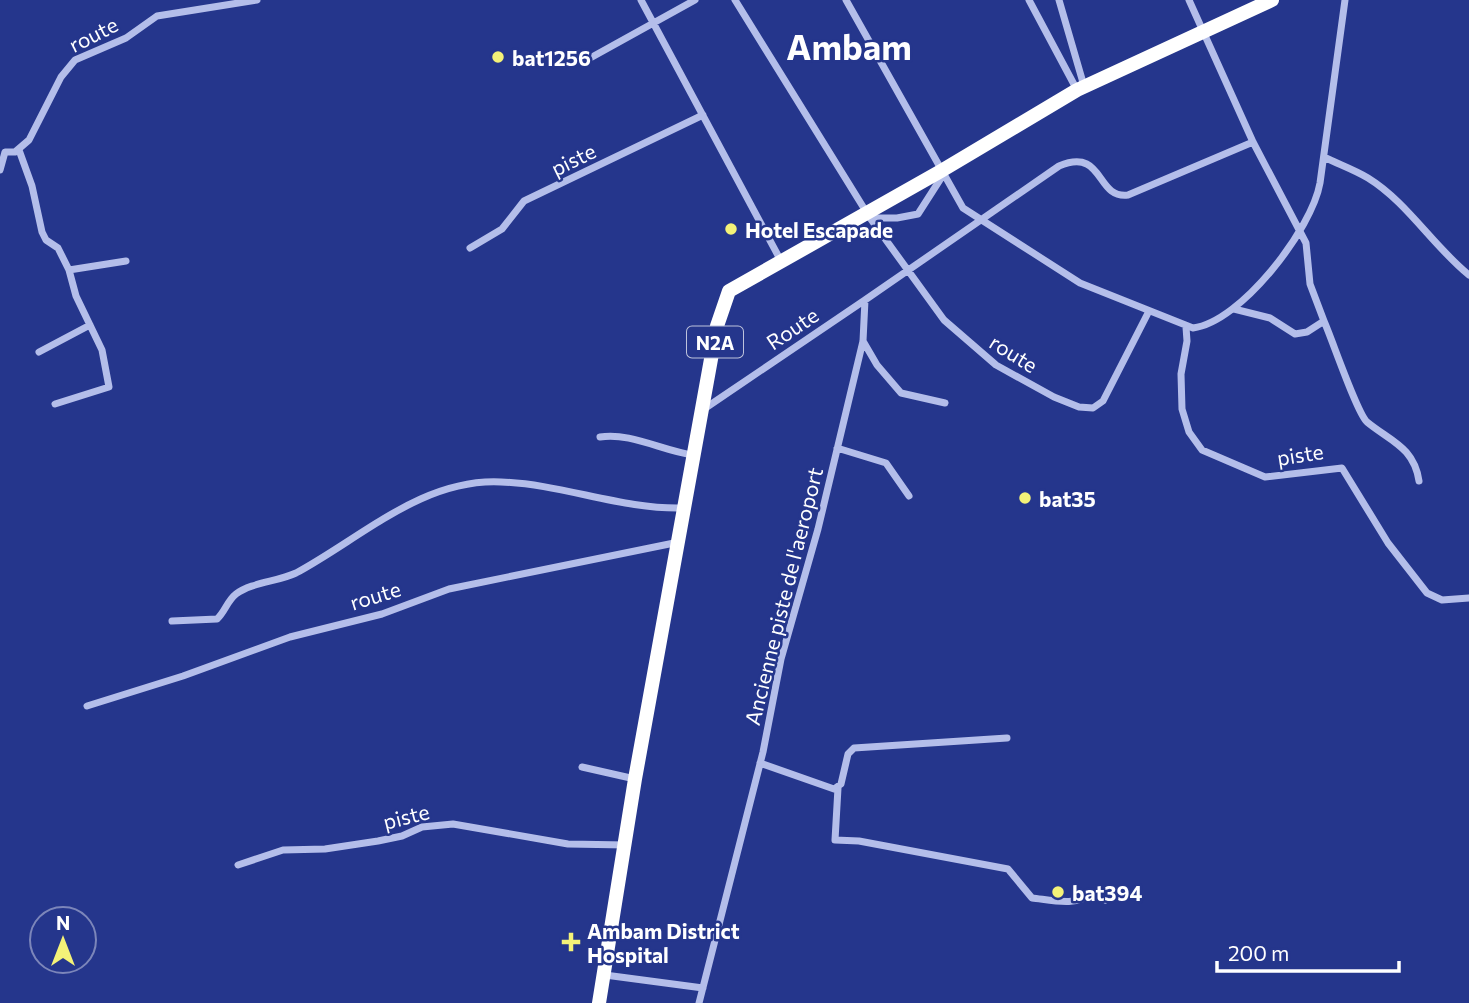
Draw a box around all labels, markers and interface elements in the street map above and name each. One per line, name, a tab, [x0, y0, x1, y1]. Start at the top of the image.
street label: route	[64, 11, 122, 57]
district label: Ambam	[786, 24, 912, 67]
place label: bat1256	[512, 45, 591, 70]
marker: bat1256	[490, 49, 506, 65]
street label: piste	[546, 137, 600, 181]
place label: Hotel Escapade	[745, 217, 893, 242]
marker: Hotel Escapade	[723, 221, 739, 237]
street label: Route	[761, 302, 823, 354]
road number: N2A	[687, 326, 743, 358]
street label: route	[985, 329, 1043, 377]
street label: piste	[1275, 438, 1325, 470]
street label: Ancienne piste de l'aeroport	[739, 464, 827, 728]
place label: bat35	[1039, 486, 1096, 511]
marker: bat35	[1017, 490, 1033, 506]
street label: route	[347, 575, 403, 615]
street label: piste	[380, 798, 432, 834]
place label: bat394	[1072, 880, 1143, 905]
marker: bat394	[1050, 884, 1066, 900]
north arrow	[28, 905, 98, 975]
text: N	[56, 911, 70, 934]
place label: Ambam District Hospital	[587, 918, 740, 967]
scale bar	[1217, 930, 1399, 974]
marker: Ambam District Hospital	[561, 932, 581, 952]
text: 200 m	[1228, 940, 1289, 965]

